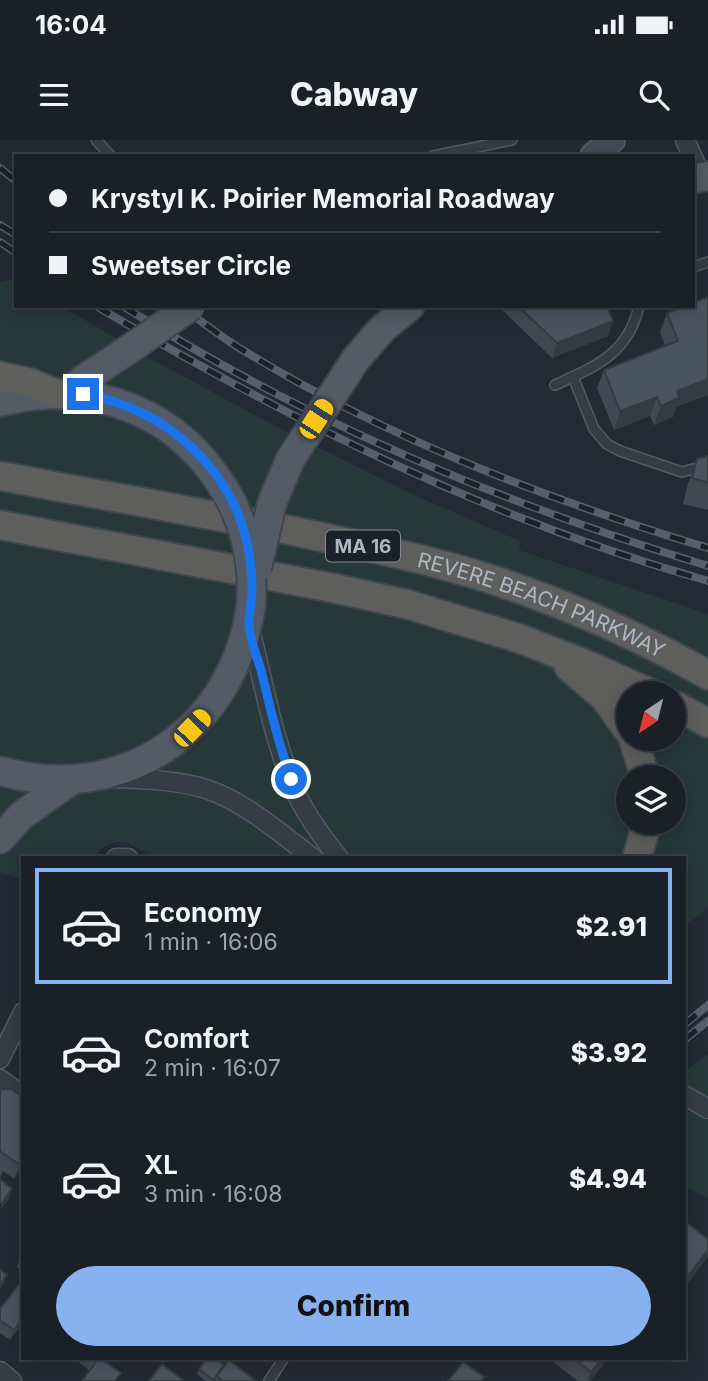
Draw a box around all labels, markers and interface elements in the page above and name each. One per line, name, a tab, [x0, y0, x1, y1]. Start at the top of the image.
text: 16:04	[35, 9, 107, 40]
text: Cabway	[290, 75, 418, 114]
icon: menu	[35, 76, 73, 114]
icon: search	[635, 76, 673, 114]
text: Krystyl K. Poirier Memorial Roadway	[91, 183, 555, 214]
text: Sweetser Circle	[91, 250, 291, 281]
route end	[67, 378, 99, 410]
car	[296, 396, 337, 442]
road number: MA 16	[326, 530, 400, 562]
street label: REVERE BEACH PARKWAY	[415, 547, 670, 662]
north arrow	[616, 681, 686, 751]
map controls	[616, 681, 686, 835]
car	[170, 706, 215, 750]
route start	[275, 763, 307, 795]
button: layers	[616, 765, 686, 835]
icon: car	[60, 895, 123, 958]
text: Economy	[144, 897, 262, 928]
text: $2.91	[576, 911, 647, 942]
text: 1 min · 16:06	[144, 928, 278, 956]
icon: car	[60, 1021, 123, 1084]
text: Comfort	[144, 1023, 249, 1054]
text: $3.92	[571, 1037, 647, 1068]
text: 2 min · 16:07	[144, 1054, 281, 1082]
icon: car	[60, 1147, 123, 1210]
text: XL	[144, 1149, 178, 1180]
text: $4.94	[569, 1163, 647, 1194]
text: 3 min · 16:08	[144, 1180, 283, 1208]
button: Confirm	[56, 1266, 651, 1346]

